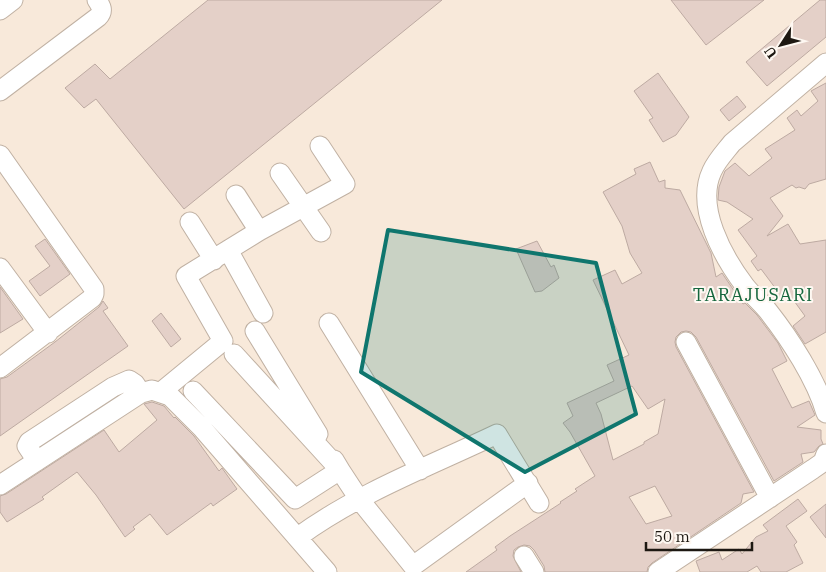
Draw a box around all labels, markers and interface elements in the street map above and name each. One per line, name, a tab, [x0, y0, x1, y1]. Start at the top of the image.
north arrow	[756, 20, 806, 70]
text: U	[760, 43, 781, 62]
district label: TARAJUSARI	[693, 283, 813, 306]
scale bar	[646, 520, 752, 552]
text: 50 m	[654, 527, 690, 546]

